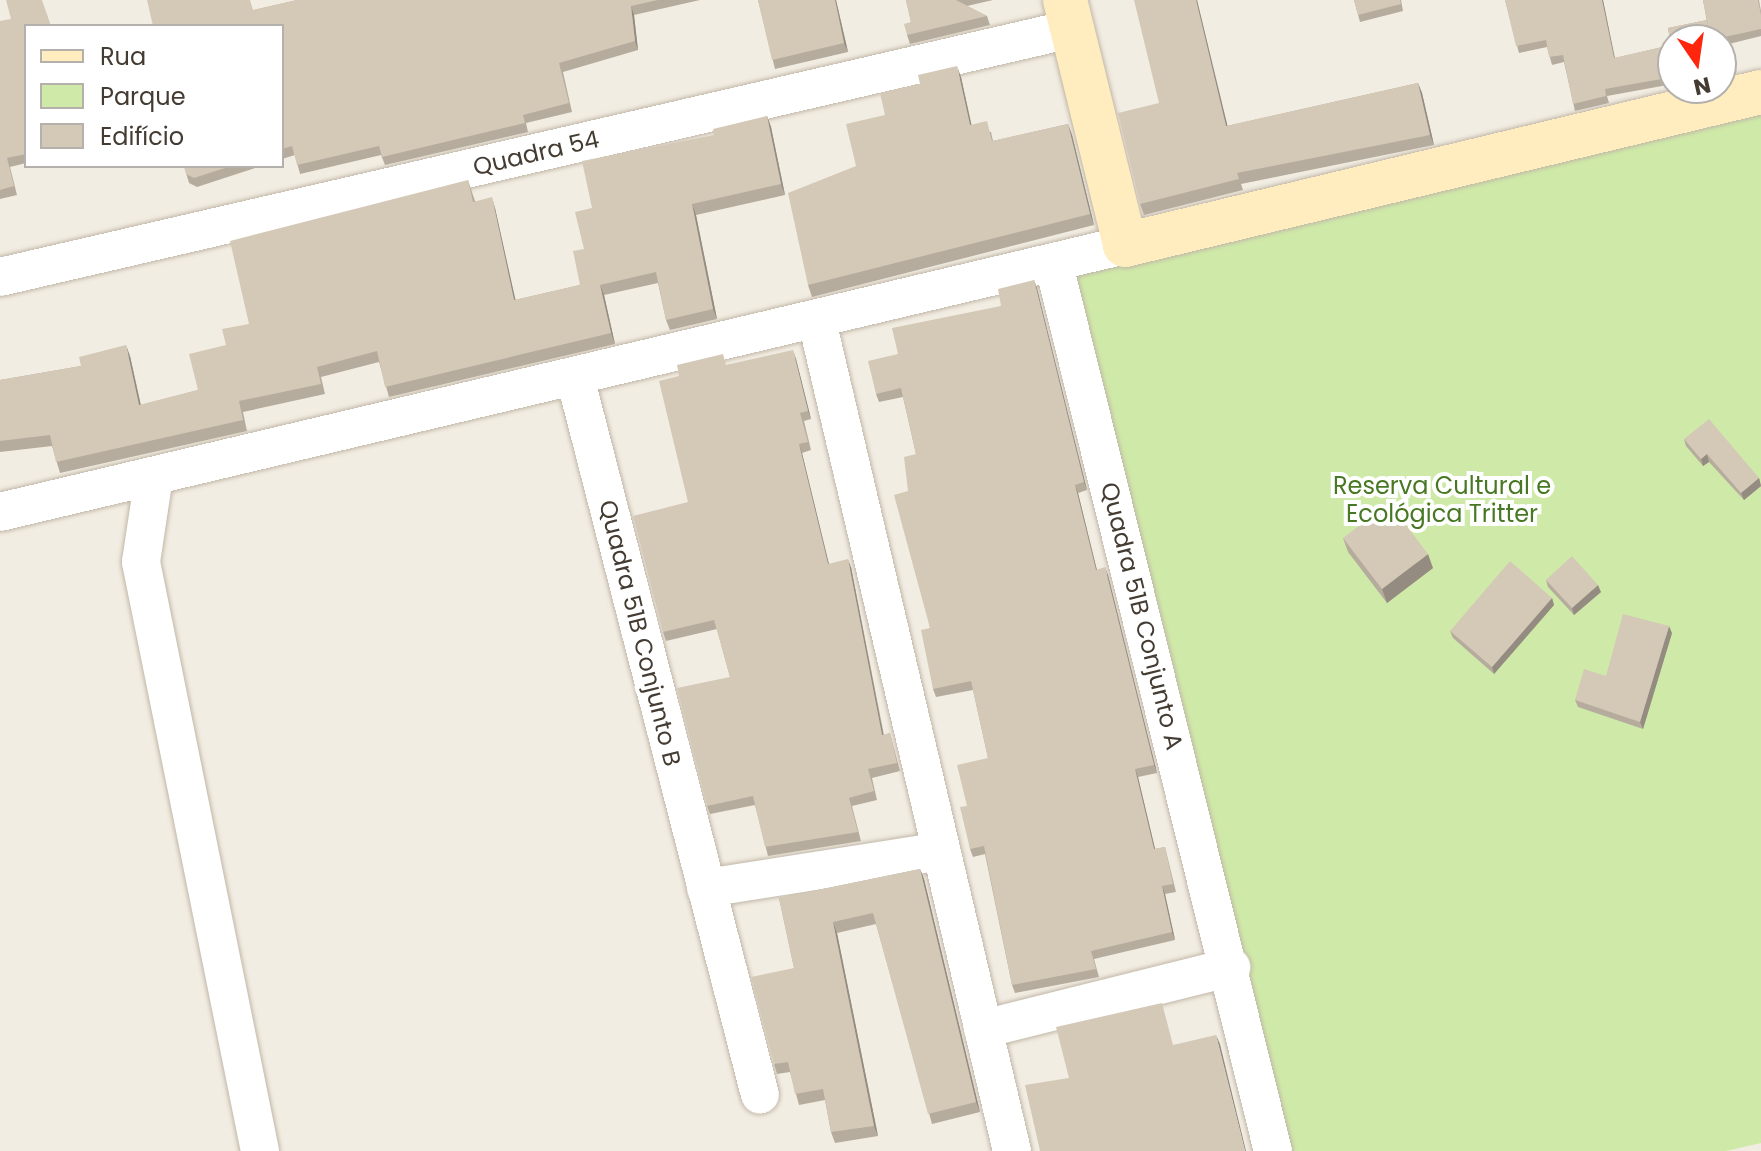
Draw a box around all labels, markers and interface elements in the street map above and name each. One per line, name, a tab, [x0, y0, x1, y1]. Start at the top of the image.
legend	[24, 24, 284, 168]
north arrow	[1657, 24, 1737, 104]
text: Rua	[100, 40, 146, 73]
text: N	[1691, 69, 1714, 103]
text: Parque	[100, 80, 186, 113]
text: Edifício	[100, 120, 184, 153]
street label: Quadra 54	[470, 125, 602, 181]
park label: Reserva Cultural e Ecológica Tritter	[1333, 472, 1551, 528]
street label: Quadra 51B Conjunto A	[1095, 479, 1189, 753]
street label: Quadra 51B Conjunto B	[593, 497, 687, 769]

